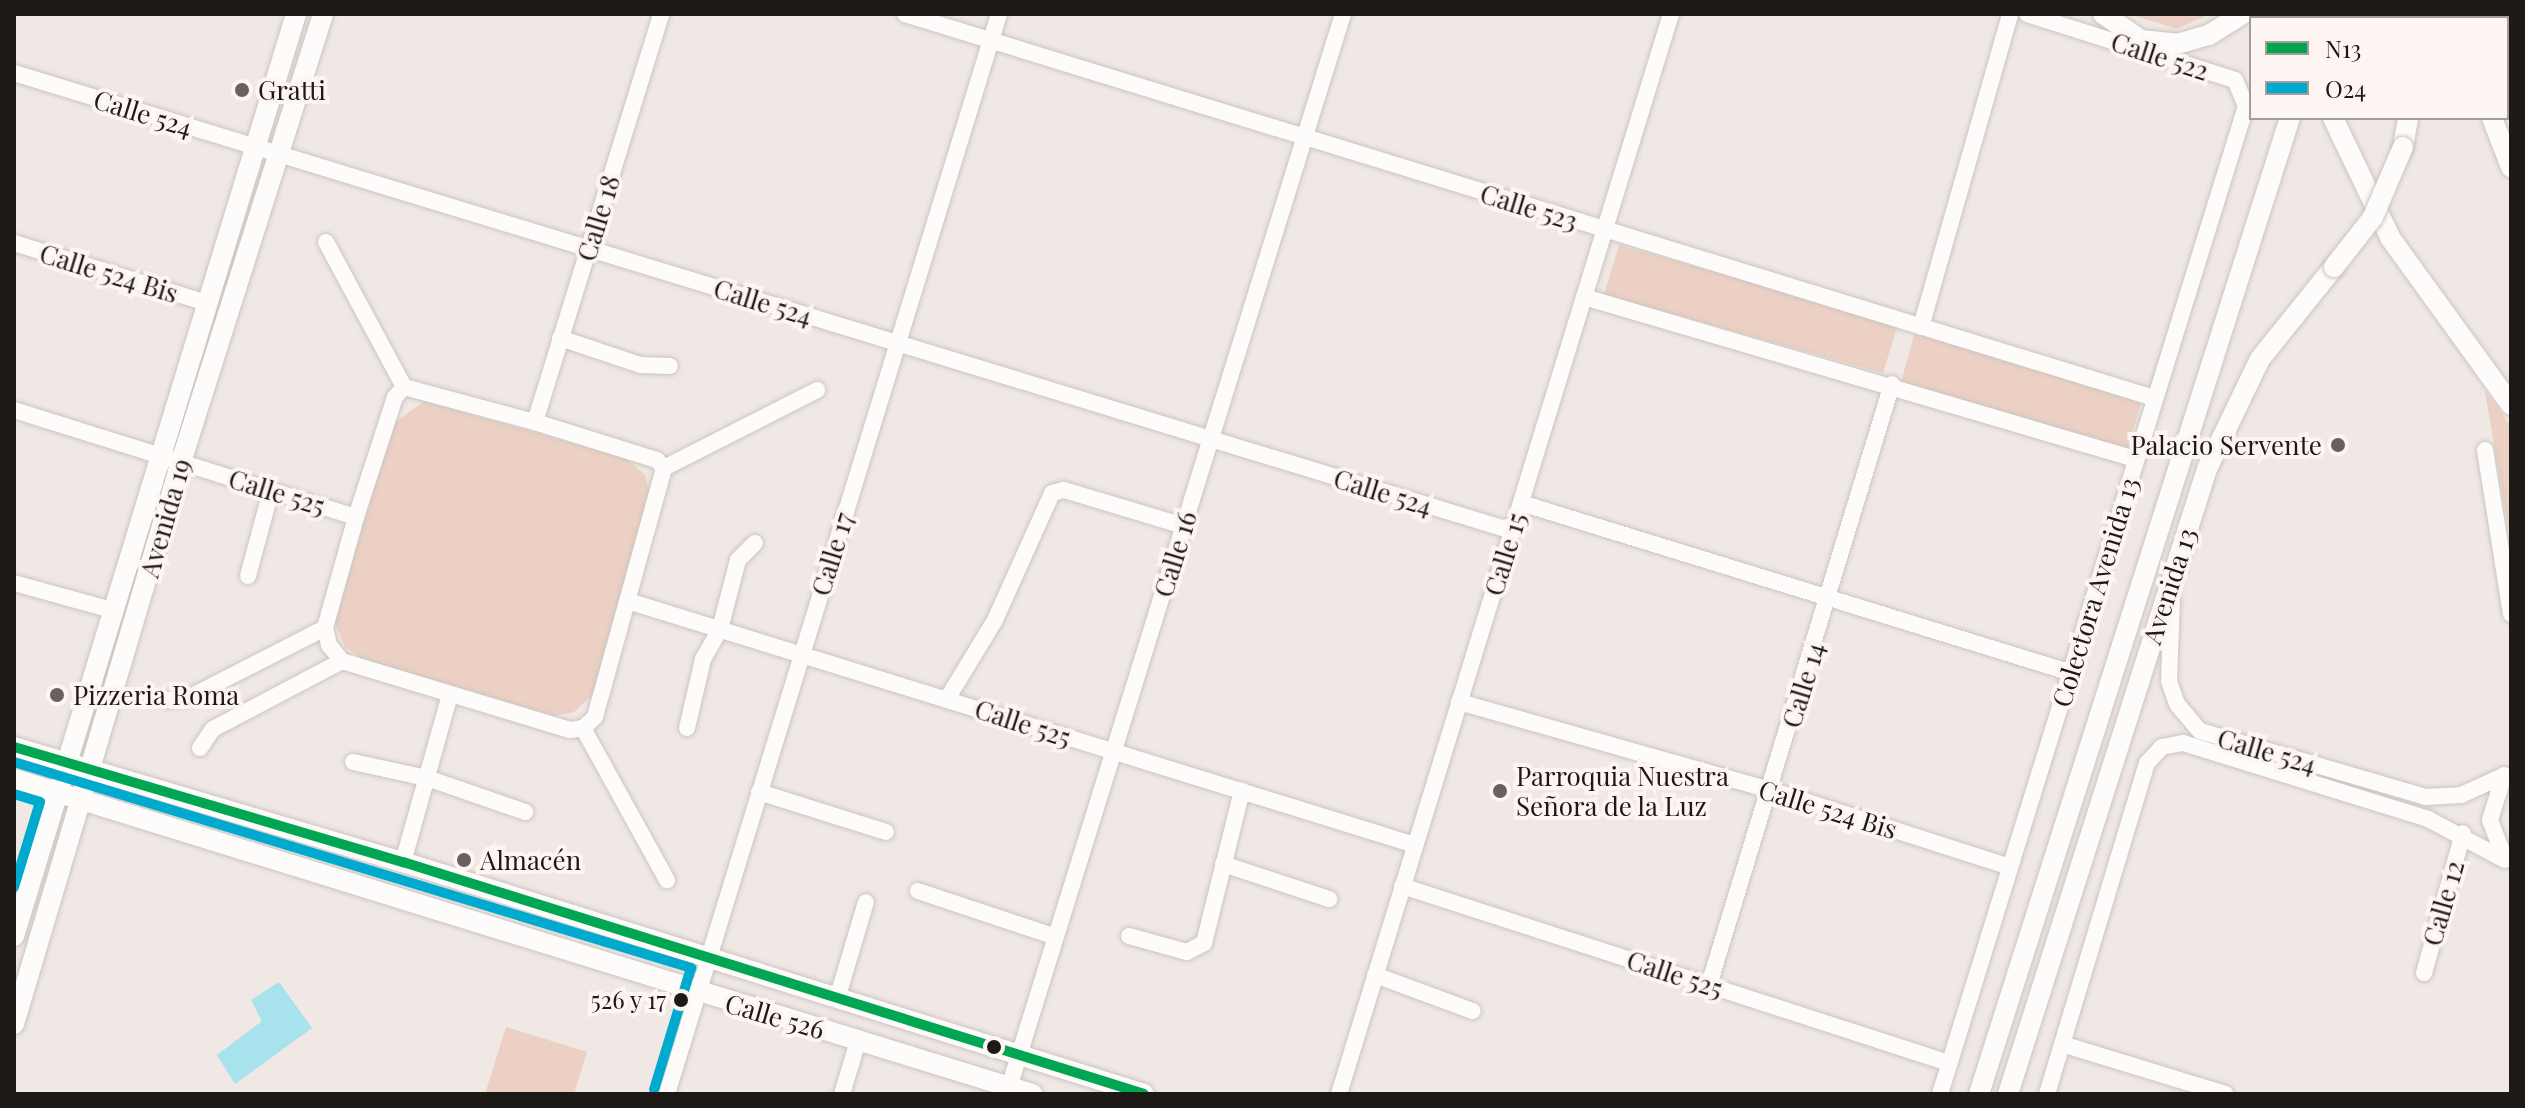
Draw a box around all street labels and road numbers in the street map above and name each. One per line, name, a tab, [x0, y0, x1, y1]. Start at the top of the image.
street label: Calle 522	[2107, 26, 2213, 86]
street label: Calle 524	[90, 83, 196, 143]
street label: Calle 18	[570, 171, 626, 265]
street label: Calle 523	[1477, 177, 1581, 237]
street label: Calle 524 Bis	[36, 237, 182, 309]
street label: Calle 524	[710, 272, 816, 332]
street label: Avenida 19	[133, 455, 197, 581]
street label: Calle 524	[1330, 462, 1436, 522]
street label: Calle 525	[225, 463, 329, 521]
street label: Colectora Avenida 13	[2045, 473, 2145, 711]
street label: Calle 16	[1147, 507, 1203, 601]
street label: Calle 17	[805, 509, 859, 599]
street label: Calle 15	[1478, 509, 1532, 599]
street label: Avenida 13	[2136, 524, 2202, 648]
street label: Calle 14	[1775, 639, 1831, 731]
street label: Calle 525	[971, 693, 1075, 753]
street label: Calle 524	[2214, 722, 2320, 780]
street label: Calle 524 Bis	[1755, 773, 1901, 845]
street label: Calle 12	[2416, 857, 2470, 949]
street label: Calle 525	[1623, 944, 1727, 1004]
street label: Calle 526	[722, 987, 828, 1045]

